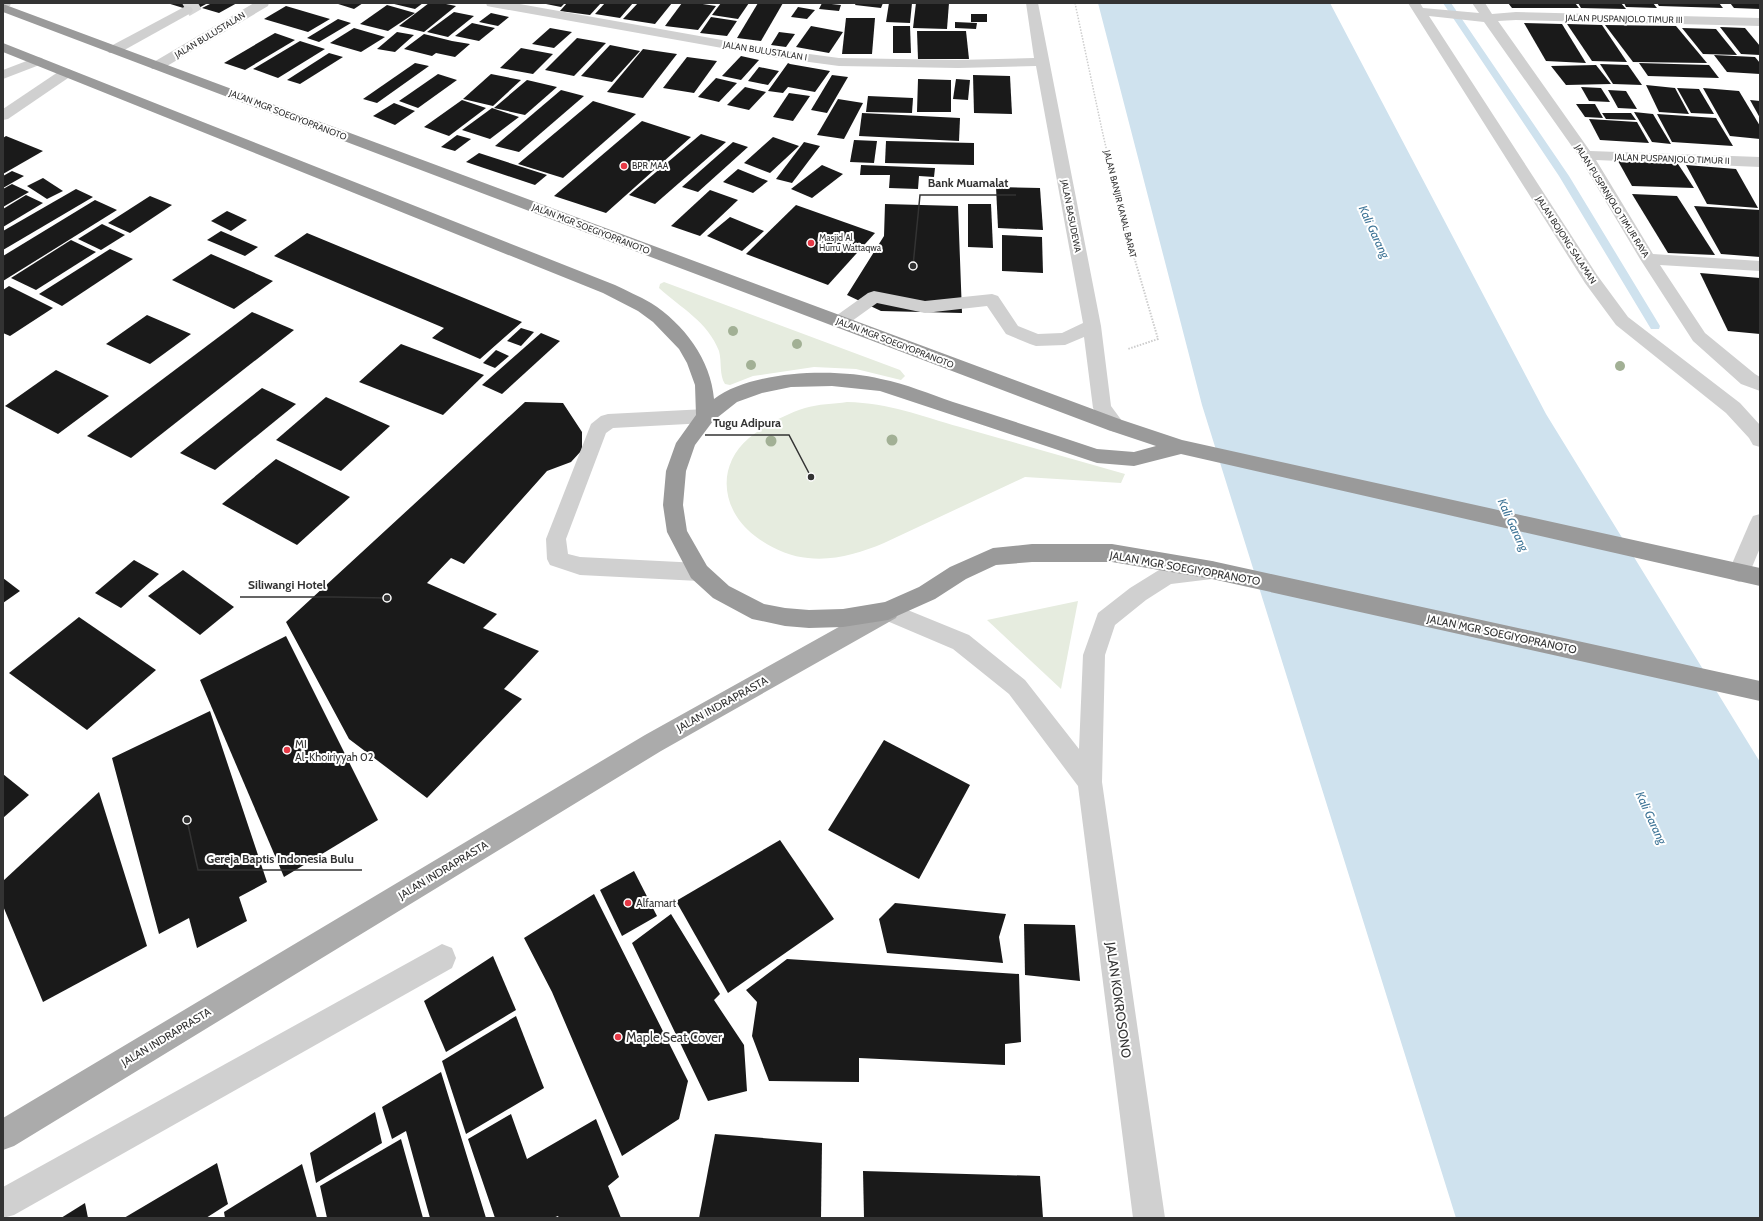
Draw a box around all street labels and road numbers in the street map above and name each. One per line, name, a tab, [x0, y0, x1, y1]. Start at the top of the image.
street label: JALAN BULUSTALAN	[172, 9, 247, 61]
street label: JALAN PUSPANJOLO TIMUR III	[1564, 12, 1683, 25]
street label: JALAN BULUSTALAN I	[721, 38, 808, 63]
street label: JALAN MGR SOEGIYOPRANOTO	[227, 87, 349, 142]
street label: JALAN PUSPANJOLO TIMUR RAYA	[1573, 141, 1652, 260]
street label: JALAN BANJIR KANAL BARAT	[1102, 148, 1139, 259]
street label: JALAN PUSPANJOLO TIMUR II	[1613, 151, 1730, 166]
street label: JALAN BASUDEWA	[1059, 177, 1084, 254]
street label: JALAN BOJONG SALAMAN	[1533, 193, 1599, 286]
street label: JALAN MGR SOEGIYOPRANOTO	[530, 201, 652, 256]
street label: JALAN MGR SOEGIYOPRANOTO	[834, 315, 956, 370]
street label: JALAN MGR SOEGIYOPRANOTO	[1108, 548, 1262, 588]
street label: JALAN MGR SOEGIYOPRANOTO	[1425, 611, 1579, 657]
street label: JALAN INDRAPRASTA	[673, 673, 770, 735]
street label: JALAN INDRAPRASTA	[395, 838, 491, 903]
street label: JALAN KOKROSONO	[1103, 940, 1135, 1059]
street label: JALAN INDRAPRASTA	[118, 1005, 214, 1070]

